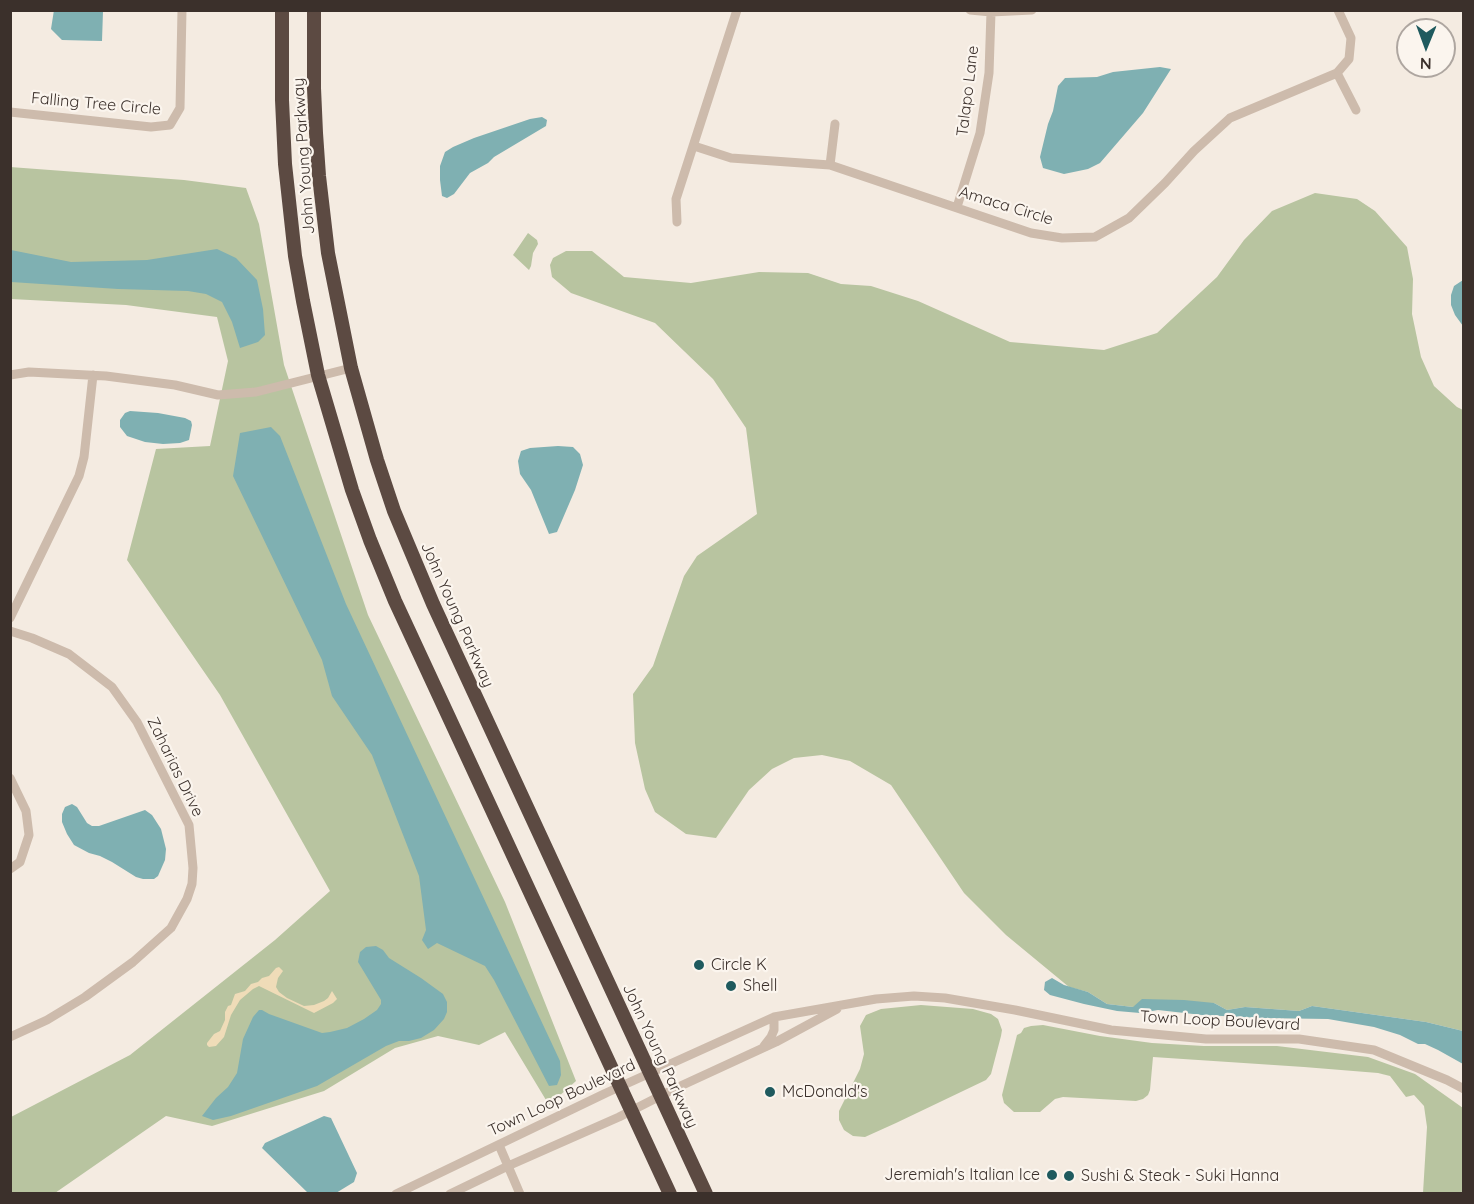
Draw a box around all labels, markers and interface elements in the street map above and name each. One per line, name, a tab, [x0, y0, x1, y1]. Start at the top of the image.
north arrow	[1396, 18, 1456, 78]
street label: Talapo Lane	[953, 44, 983, 138]
text: N	[1420, 54, 1432, 74]
street label: John Young Parkway	[289, 77, 319, 235]
street label: Falling Tree Circle	[30, 89, 162, 119]
street label: Amaca Circle	[957, 183, 1055, 229]
street label: John Young Parkway	[416, 539, 498, 691]
street label: Zaharias Drive	[143, 714, 207, 820]
place label: Circle K	[711, 955, 767, 975]
marker: Circle K	[692, 958, 706, 972]
place label: Shell	[743, 976, 777, 996]
marker: Shell	[724, 979, 738, 993]
street label: John Young Parkway	[618, 981, 702, 1131]
street label: Town Loop Boulevard	[1139, 1007, 1301, 1035]
street label: Town Loop Boulevard	[485, 1055, 639, 1141]
place label: McDonald's	[782, 1082, 868, 1102]
marker: McDonald's	[763, 1085, 777, 1099]
place label: Jeremiah's Italian Ice	[884, 1165, 1040, 1185]
place label: Sushi & Steak - Suki Hanna	[1081, 1166, 1279, 1186]
marker: Jeremiah's Italian Ice	[1045, 1168, 1059, 1182]
marker: Sushi & Steak - Suki Hanna	[1062, 1169, 1076, 1183]

